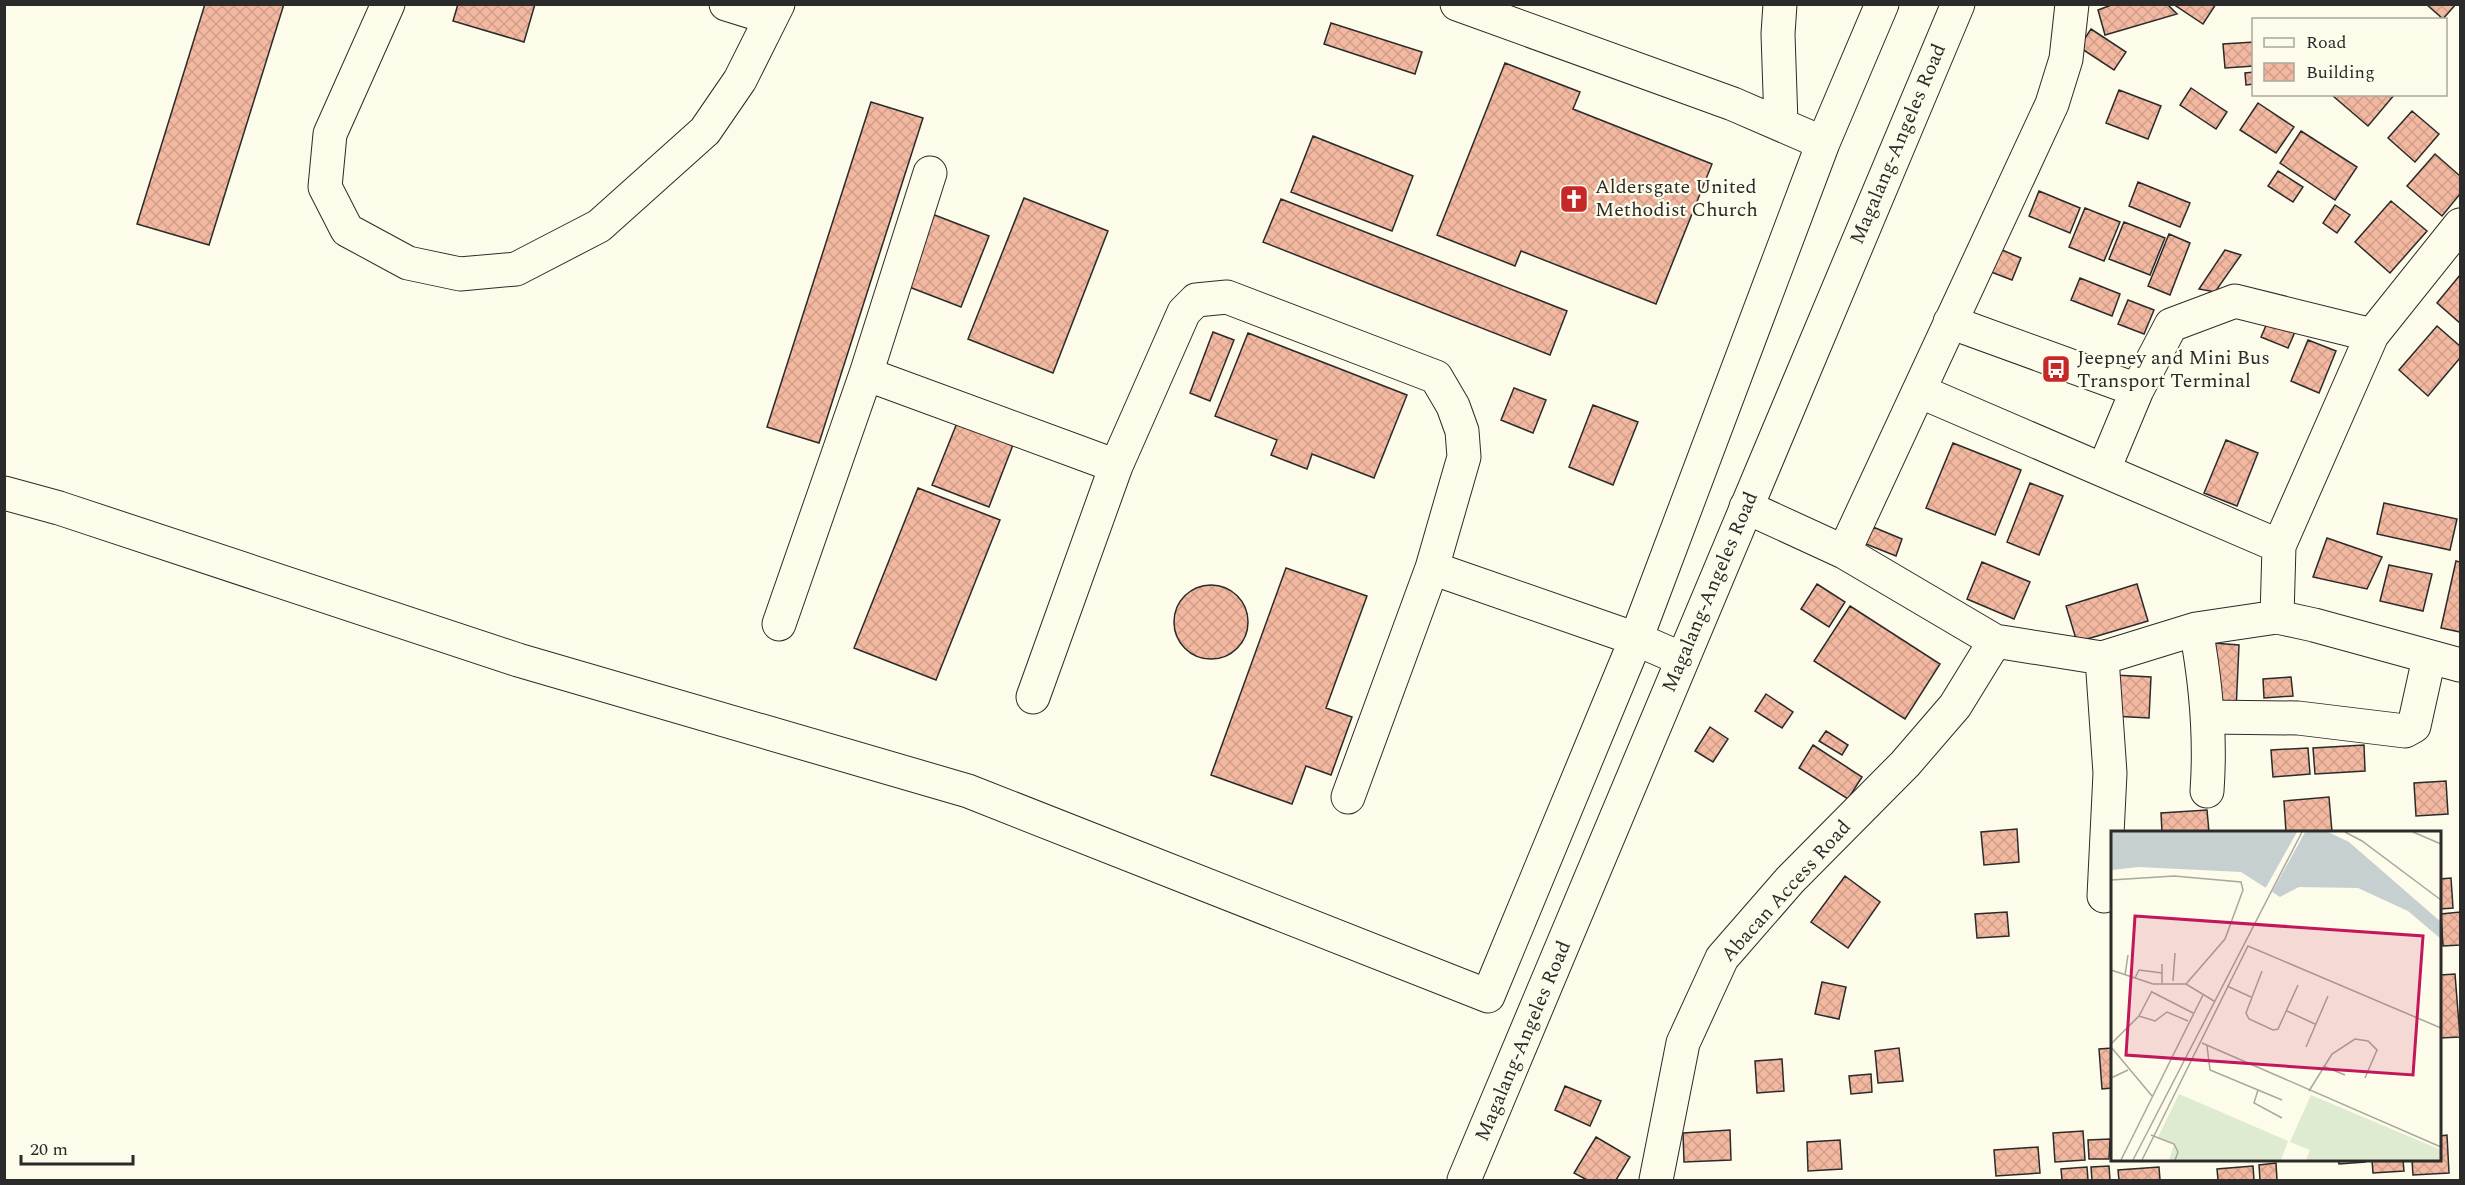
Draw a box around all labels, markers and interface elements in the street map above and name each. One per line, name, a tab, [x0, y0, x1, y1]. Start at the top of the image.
legend	[2252, 18, 2447, 96]
text: Road	[2306, 29, 2347, 56]
street label: Magalang-Angeles Road	[1842, 39, 1954, 249]
text: Building	[2306, 59, 2375, 86]
place label: Aldersgate United Methodist Church	[1595, 172, 1758, 225]
church icon: Aldersgate United Methodist Church	[1558, 183, 1590, 215]
place label: Jeepney and Mini Bus Transport Terminal	[2077, 343, 2270, 396]
bus stop icon: Jeepney and Mini Bus Transport Terminal	[2040, 353, 2072, 385]
street label: Magalang-Angeles Road	[1654, 487, 1766, 697]
street label: Abacan Access Road	[1714, 813, 1858, 969]
inset map	[2111, 831, 2441, 1161]
street label: Magalang-Angeles Road	[1467, 936, 1579, 1146]
scale bar	[21, 1128, 134, 1166]
text: 20 m	[30, 1136, 68, 1163]

